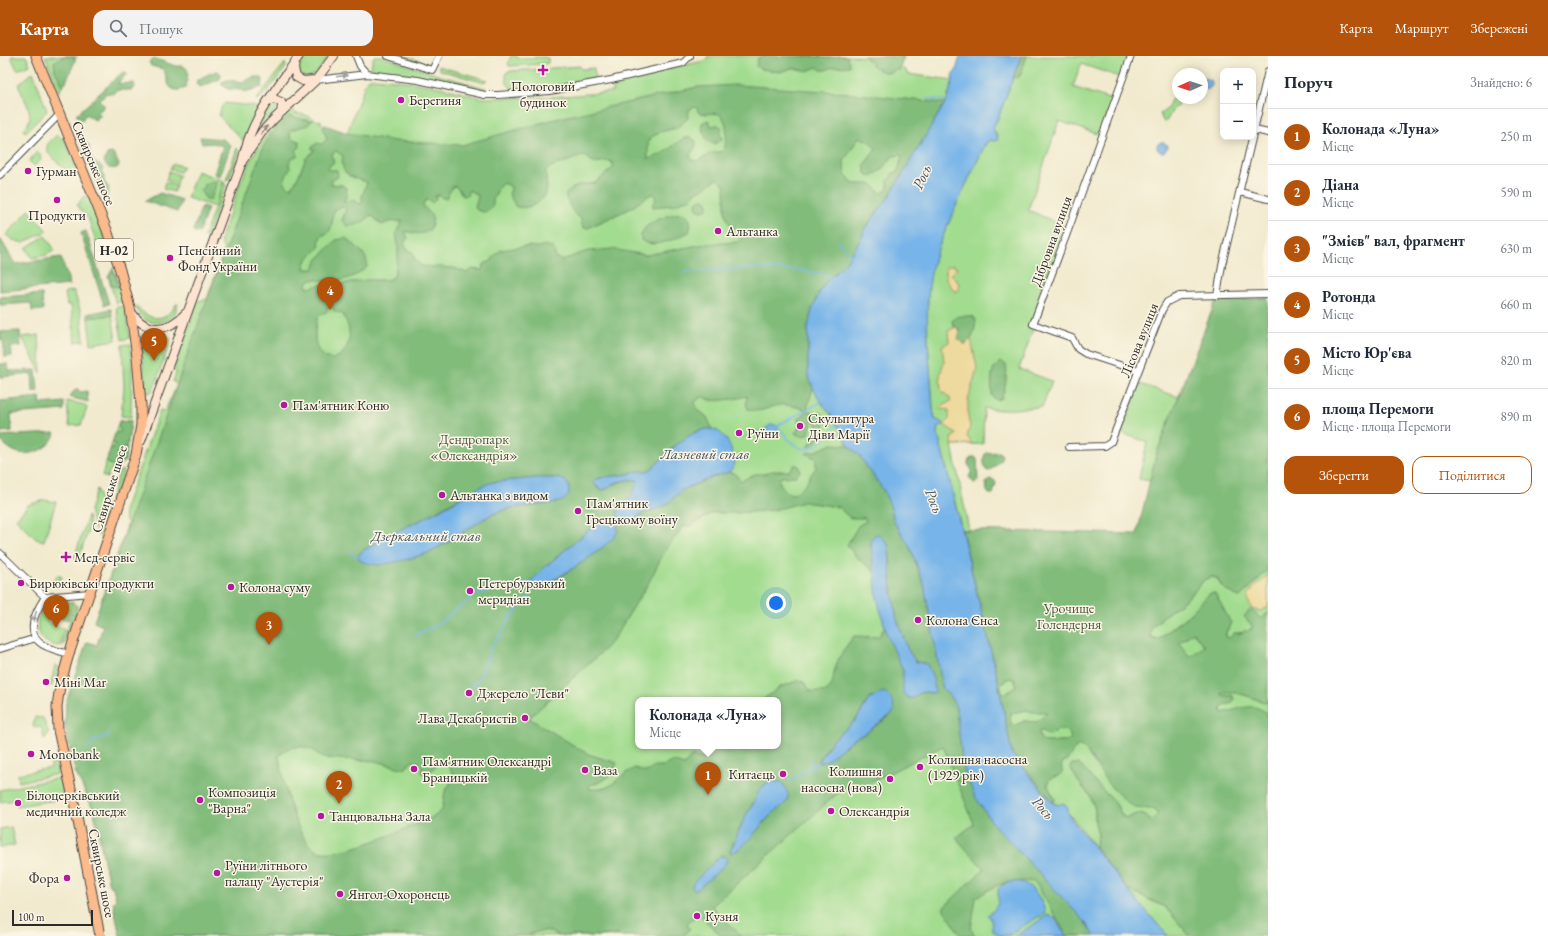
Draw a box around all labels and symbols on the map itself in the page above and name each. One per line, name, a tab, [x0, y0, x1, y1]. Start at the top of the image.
marker: Пологовий будинок	[537, 64, 549, 76]
north arrow	[1172, 68, 1208, 104]
one-way arrow	[336, 73, 348, 80]
place label: Пологовий будинок	[511, 77, 576, 111]
place label: Берегиня	[409, 91, 461, 109]
marker: Берегиня	[396, 95, 406, 105]
street label: Сквирське шосе	[68, 118, 120, 209]
one-way arrow	[260, 125, 268, 136]
water label: Рось	[908, 161, 935, 192]
place label: Гурман	[36, 162, 77, 180]
marker: Гурман	[23, 166, 33, 176]
street label: Дібровна вулиця	[1026, 193, 1076, 289]
marker: Продукти	[52, 195, 62, 205]
place label: Продукти	[28, 206, 86, 224]
place label: Альтанка	[725, 222, 779, 240]
marker: Альтанка	[713, 226, 723, 236]
road number: Н-02	[95, 239, 133, 261]
place label: Пенсійний Фонд України	[178, 241, 258, 275]
marker: Пенсійний Фонд України	[165, 253, 175, 263]
pin: 4	[317, 277, 343, 310]
street label: Лісова вулиця	[1116, 300, 1162, 380]
pin: 5	[141, 328, 167, 361]
place label: Пам'ятник Коню	[292, 396, 389, 414]
marker: Пам'ятник Коню	[279, 400, 289, 410]
place label: Скульптура Діви Марії	[808, 409, 874, 443]
marker: Скульптура Діви Марії	[795, 421, 805, 431]
place label: Руїни	[747, 424, 780, 442]
marker: Руїни	[734, 428, 744, 438]
park label: Дендропарк «Олександрія»	[430, 430, 518, 464]
street label: Сквирське шосе	[87, 443, 131, 535]
water label: Лазневий став	[660, 444, 750, 463]
place label: Альтанка з видом	[449, 486, 549, 504]
water label: Рось	[921, 486, 948, 516]
marker: Альтанка з видом	[437, 490, 447, 500]
place label: Пам'ятник Грецькому воїну	[586, 494, 679, 528]
marker: Пам'ятник Грецькому воїну	[573, 506, 583, 516]
water label: Дзеркальний став	[370, 526, 481, 545]
place label: Мед-сервіс	[74, 548, 136, 566]
marker: Мед-сервіс	[61, 552, 71, 562]
place label: Бирюківські продукти	[29, 574, 155, 592]
place label: Петербурзький меридіан	[478, 574, 566, 608]
marker: Бирюківські продукти	[16, 578, 26, 588]
place label: Колона суму	[239, 578, 311, 596]
marker: Колона суму	[226, 582, 236, 592]
marker: Петербурзький меридіан	[465, 586, 475, 596]
your location	[766, 593, 786, 613]
pin: 6	[43, 595, 69, 628]
park label: Урочище Голендерня	[1037, 599, 1101, 633]
one-way arrow	[32, 610, 38, 622]
place label: Колона Єнса	[926, 611, 999, 629]
pin: 3	[256, 612, 282, 645]
marker: Колона Єнса	[913, 615, 923, 625]
place label: Міні Mar	[54, 673, 106, 691]
marker: Міні Mar	[41, 677, 51, 687]
place label: Джерело "Леви"	[477, 684, 569, 702]
marker: Джерело "Леви"	[464, 688, 474, 698]
place label: Лава Декабристів	[418, 709, 517, 727]
marker: Лава Декабристів	[520, 713, 530, 723]
place label: Monobank	[39, 745, 99, 763]
marker: Monobank	[26, 749, 36, 759]
place label: Колишня насосна (1929 рік)	[928, 750, 1028, 784]
place label: Пам'ятник Олександрі Браницькій	[422, 752, 552, 786]
place label: Ваза	[593, 761, 618, 779]
pin: 1	[695, 762, 721, 795]
place label: Колишня насосна (нова)	[801, 762, 882, 796]
marker: Колишня насосна (1929 рік)	[915, 762, 925, 772]
marker: Пам'ятник Олександрі Браницькій	[409, 764, 419, 774]
marker: Ваза	[580, 765, 590, 775]
place label: Китаєць	[729, 765, 775, 783]
marker: Китаєць	[778, 769, 788, 779]
pin: 2	[326, 771, 352, 804]
marker: Колишня насосна (нова)	[885, 774, 895, 784]
place label: Композиція "Варна"	[208, 783, 276, 817]
place label: Білоцерківський медичний коледж	[26, 786, 127, 820]
water label: Рось	[1028, 792, 1059, 823]
marker: Композиція "Варна"	[195, 795, 205, 805]
marker: Білоцерківський медичний коледж	[13, 798, 23, 808]
place label: Олександрія	[839, 802, 910, 820]
marker: Олександрія	[826, 806, 836, 816]
place label: Танцювальна Зала	[329, 807, 431, 825]
marker: Танцювальна Зала	[316, 811, 326, 821]
street label: Сквирське шосе	[85, 827, 120, 920]
place label: Руїни літнього палацу "Аустерія"	[225, 856, 324, 890]
marker: Руїни літнього палацу "Аустерія"	[212, 868, 222, 878]
place label: Фора	[29, 869, 59, 887]
marker: Фора	[62, 873, 72, 883]
place label: Янгол-Охоронець	[347, 885, 450, 903]
marker: Янгол-Охоронець	[335, 889, 345, 899]
place label: Кузня	[705, 907, 739, 925]
scale bar	[12, 908, 93, 927]
marker: Кузня	[692, 911, 702, 921]

